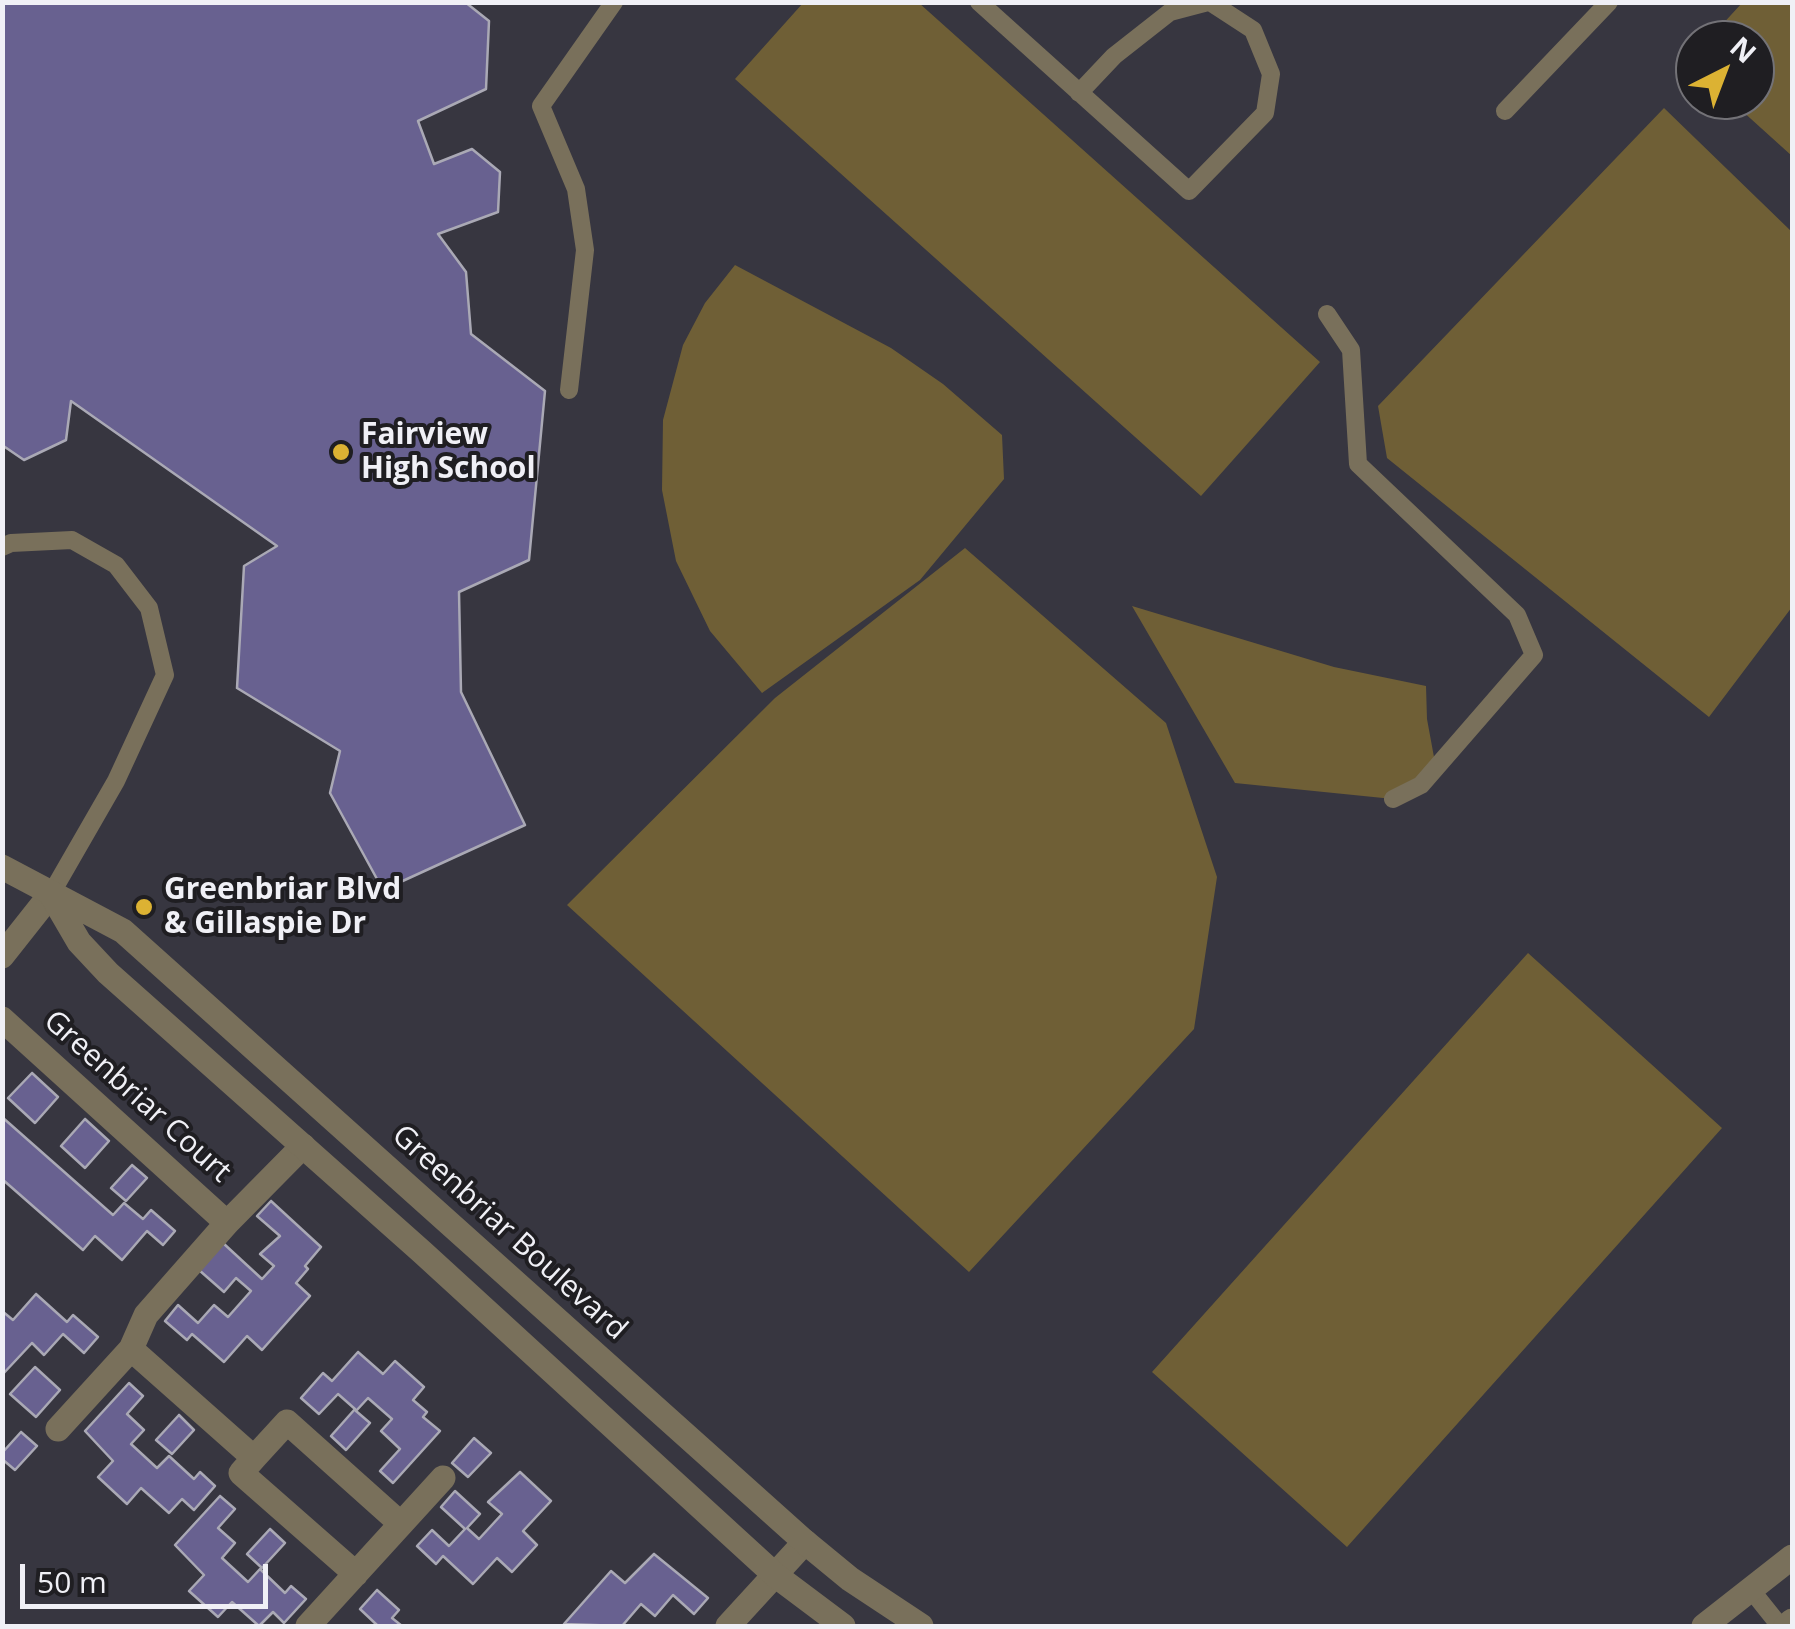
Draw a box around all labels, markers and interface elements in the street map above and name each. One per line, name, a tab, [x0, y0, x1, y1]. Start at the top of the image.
north arrow	[1675, 20, 1775, 120]
text: N	[1723, 27, 1765, 71]
place label: Fairview High School	[361, 417, 536, 488]
marker: Fairview High School	[330, 441, 352, 463]
place label: Greenbriar Blvd & Gillaspie Dr	[164, 872, 401, 942]
marker: Greenbriar Blvd & Gillaspie Dr	[133, 896, 155, 918]
street label: Greenbriar Court	[36, 1004, 238, 1190]
street label: Greenbriar Boulevard	[384, 1118, 634, 1348]
scale bar	[25, 1544, 272, 1606]
text: 50 m	[37, 1561, 107, 1602]

